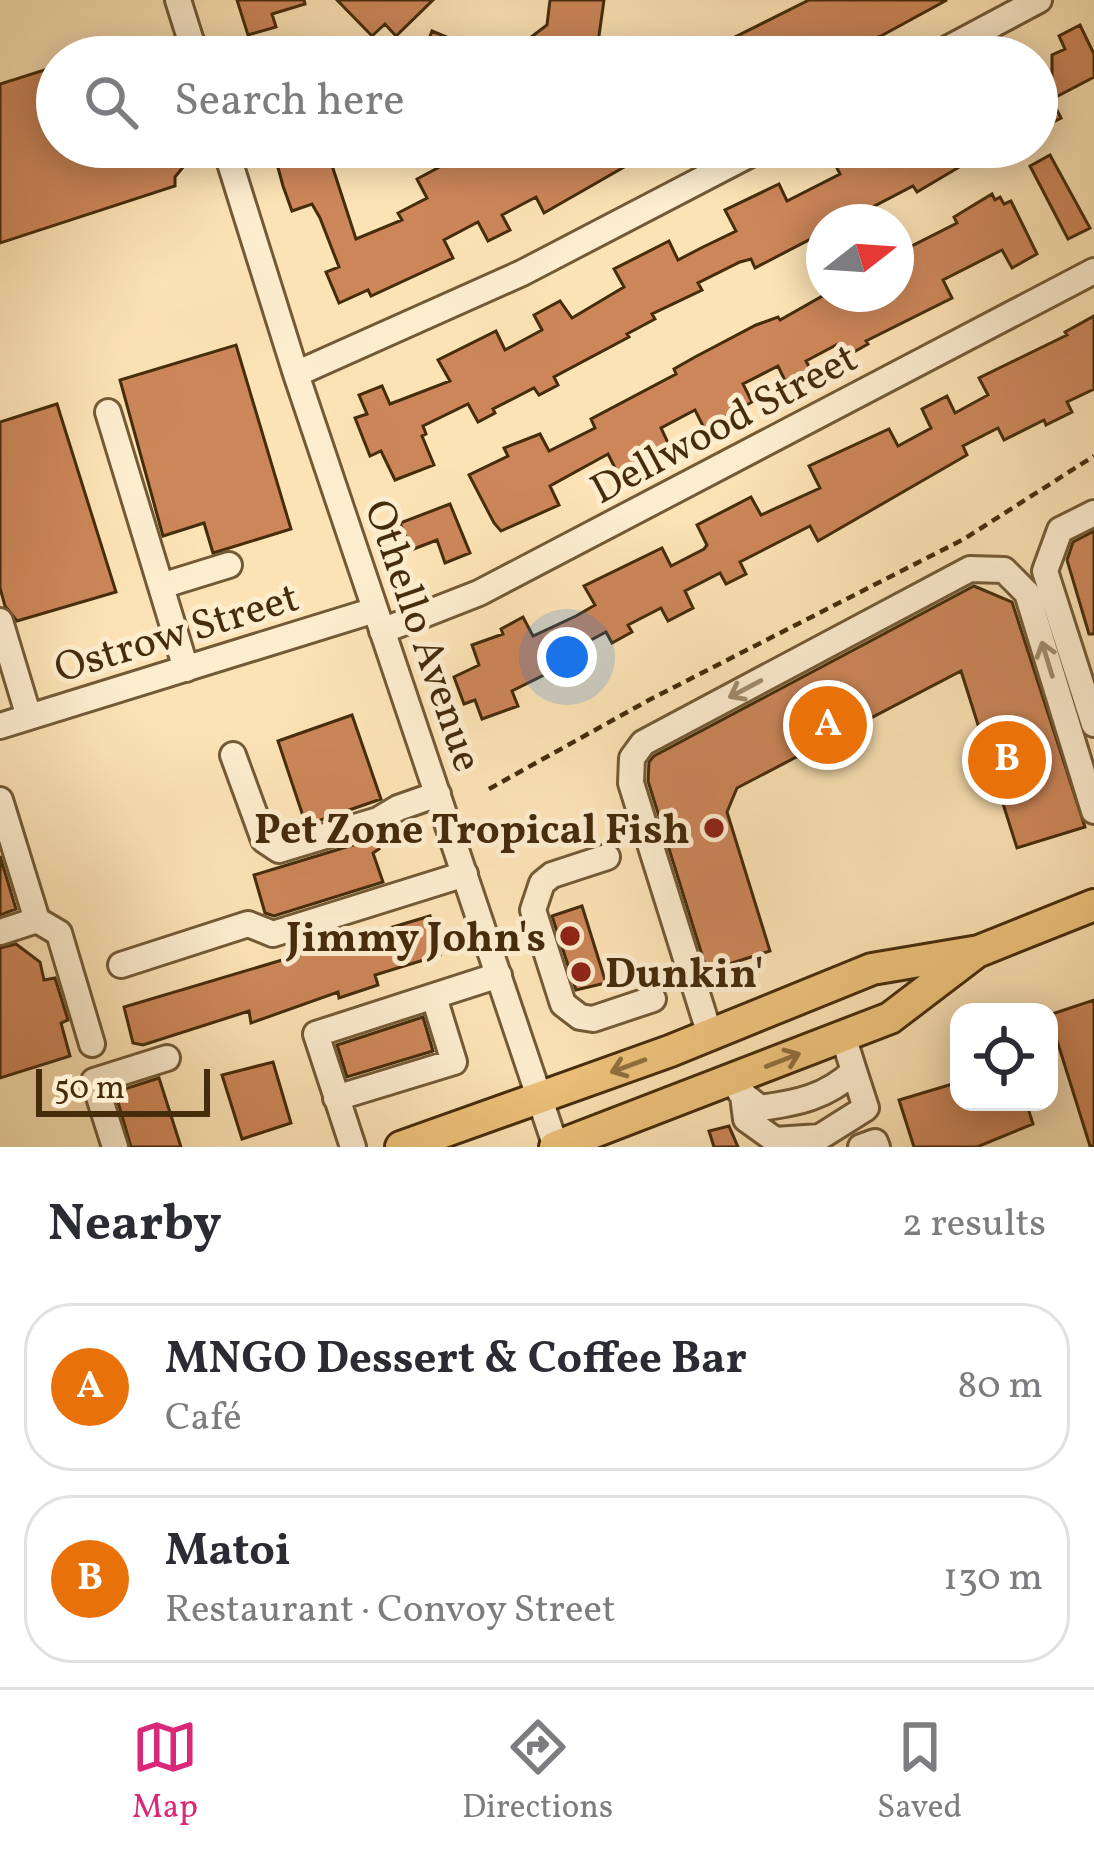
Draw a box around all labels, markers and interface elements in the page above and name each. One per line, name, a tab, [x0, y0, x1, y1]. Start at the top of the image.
search box	[36, 36, 1058, 168]
icon: search	[78, 69, 144, 135]
text: Search here	[174, 71, 405, 134]
north arrow	[806, 204, 914, 312]
street label: Dellwood Street	[581, 331, 869, 521]
street label: Othello Avenue	[347, 493, 495, 780]
street label: Ostrow Street	[48, 570, 307, 700]
your location	[537, 627, 597, 687]
one-way arrow	[1035, 641, 1057, 679]
one-way arrow	[728, 678, 763, 701]
pin: A	[789, 680, 867, 770]
pin: B	[968, 715, 1046, 805]
place label: Pet Zone Tropical Fish	[254, 803, 690, 862]
marker: Pet Zone Tropical Fish	[701, 815, 727, 841]
place label: Jimmy John's	[285, 911, 546, 970]
marker: Jimmy John's	[557, 923, 583, 949]
place label: Dunkin'	[605, 947, 764, 1006]
marker: Dunkin'	[568, 959, 594, 985]
map controls	[950, 1003, 1058, 1111]
button: locate	[950, 1003, 1058, 1111]
one-way arrow	[763, 1047, 800, 1069]
one-way arrow	[610, 1056, 647, 1078]
scale bar	[36, 1063, 210, 1116]
text: 50 m	[54, 1067, 125, 1113]
text: Nearby	[48, 1190, 222, 1261]
text: 2 results	[902, 1198, 1046, 1252]
text: MNGO Dessert & Coffee Bar	[165, 1329, 747, 1392]
text: A	[76, 1360, 104, 1414]
text: 80 m	[957, 1360, 1043, 1414]
text: Café	[165, 1392, 242, 1446]
text: Matoi	[165, 1521, 291, 1584]
text: B	[77, 1552, 103, 1606]
text: 130 m	[943, 1552, 1043, 1606]
text: Restaurant · Convoy Street	[165, 1584, 616, 1638]
tab: Map	[132, 1714, 198, 1832]
tab: Directions	[462, 1714, 613, 1832]
tab: Saved	[877, 1714, 962, 1832]

